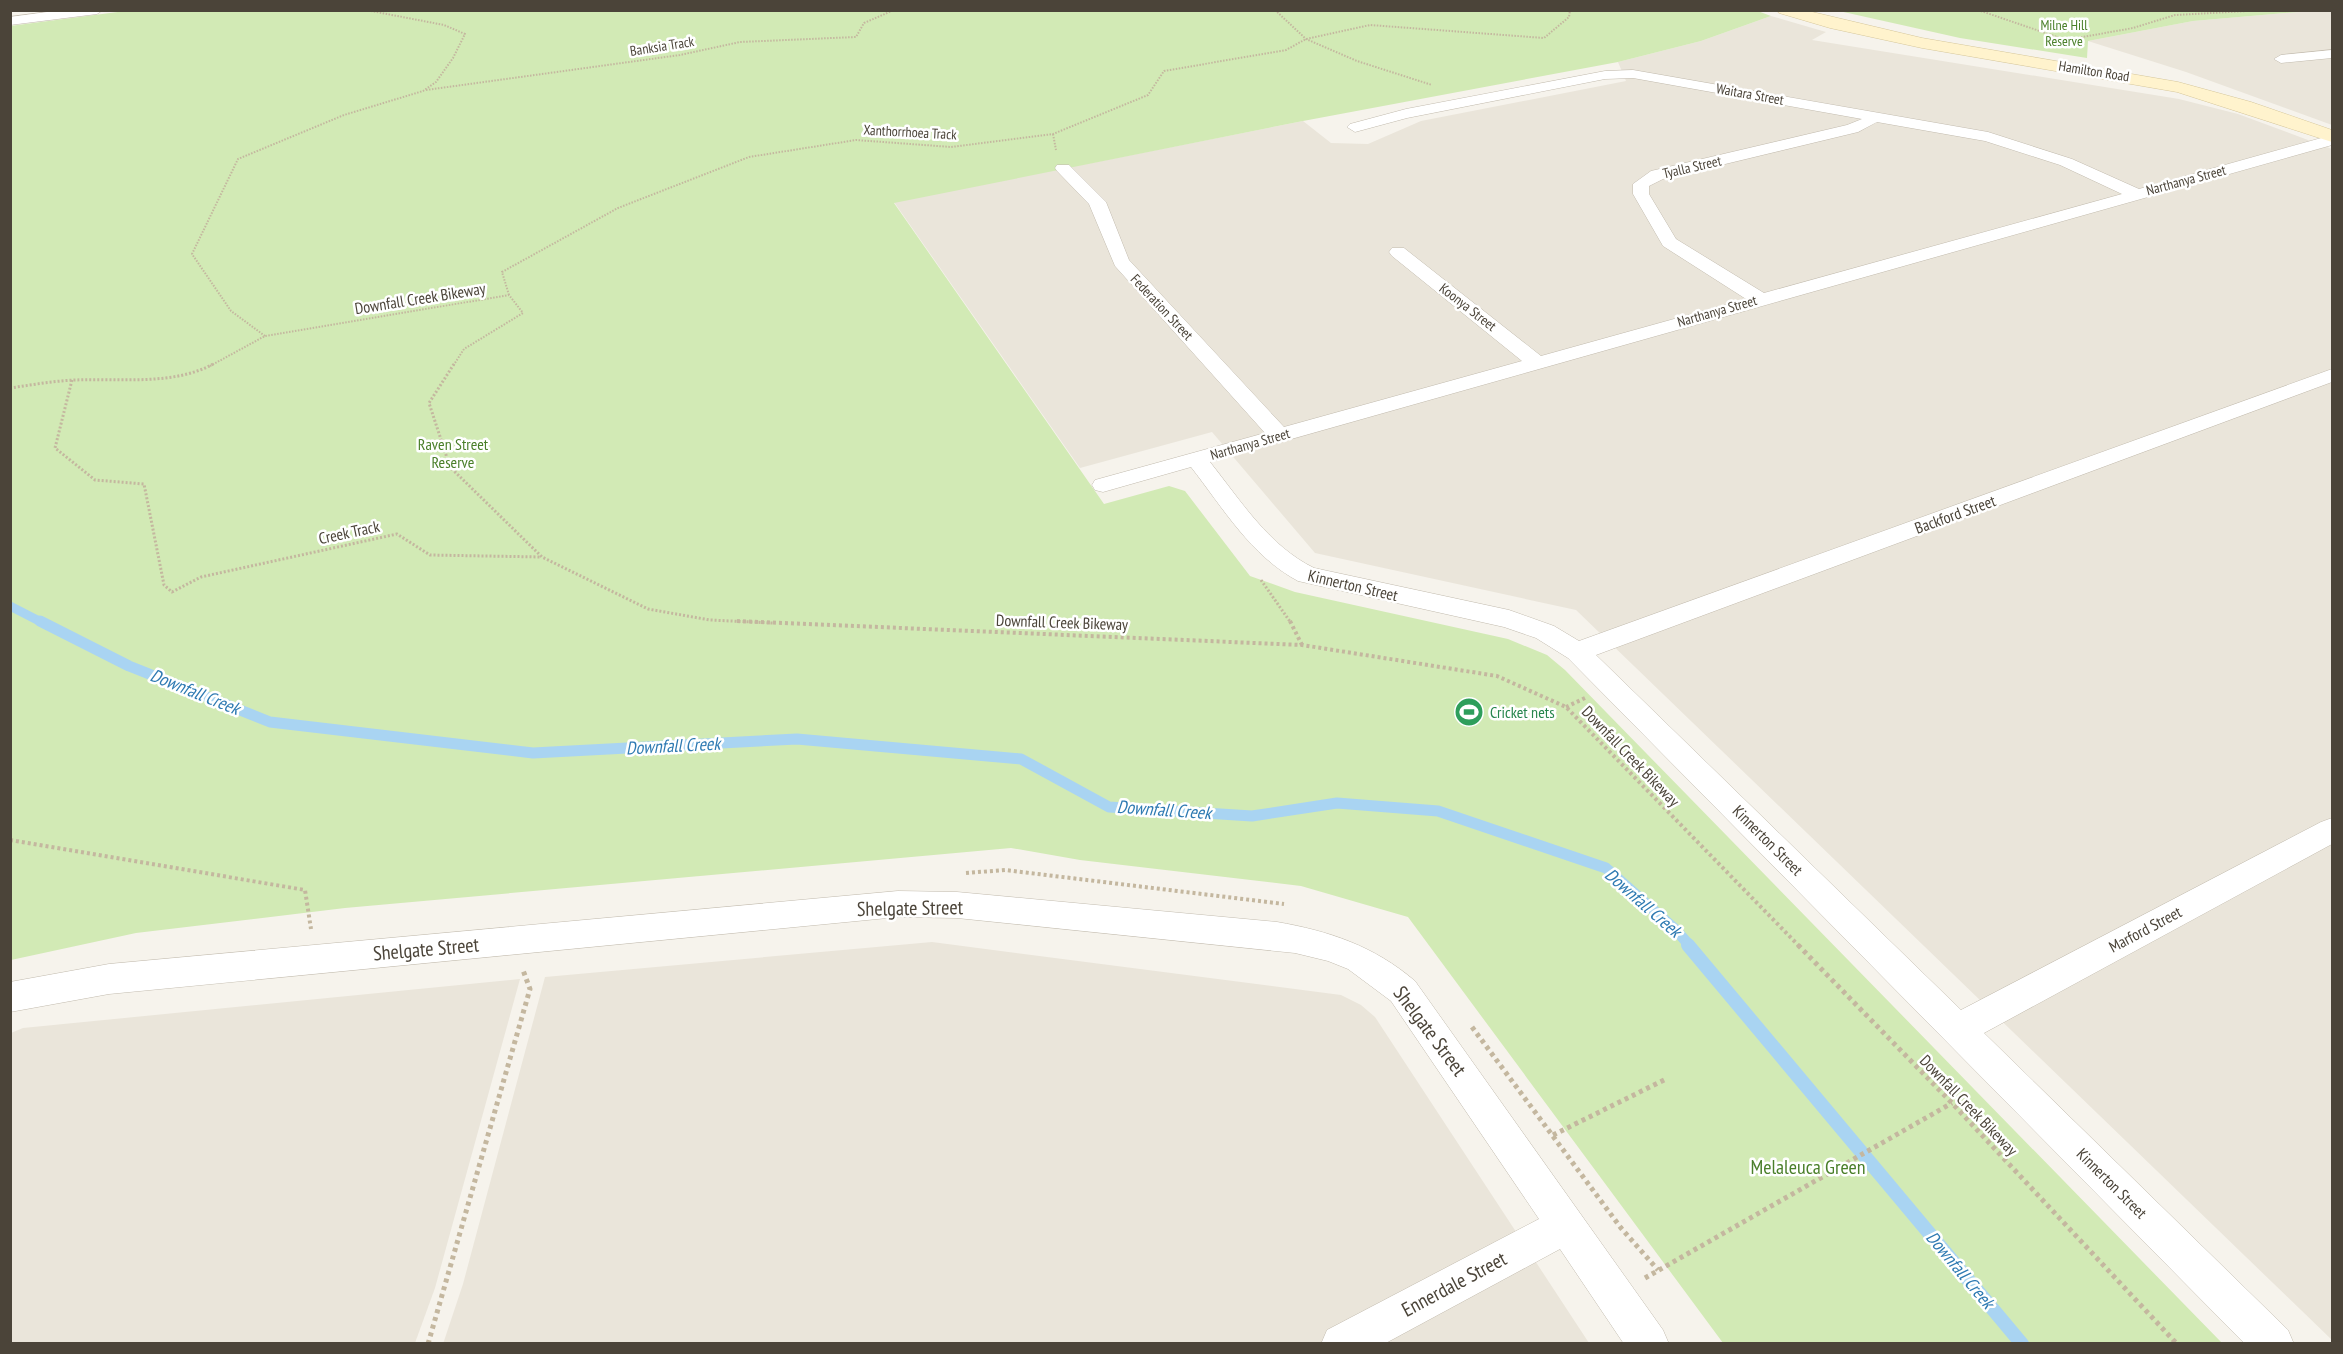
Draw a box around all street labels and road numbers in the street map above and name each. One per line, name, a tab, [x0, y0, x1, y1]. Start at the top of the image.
street label: Banksia Track	[629, 32, 696, 60]
street label: Hamilton Road	[2057, 57, 2131, 85]
street label: Waitara Street	[1715, 79, 1785, 109]
street label: Xanthorrhoea Track	[863, 121, 958, 143]
street label: Tyalla Street	[1661, 151, 1723, 182]
street label: Narthanya Street	[2144, 161, 2228, 199]
street label: Federation Street	[1127, 270, 1197, 344]
street label: Downfall Creek Bikeway	[353, 278, 487, 318]
street label: Koonya Street	[1436, 279, 1500, 335]
street label: Narthanya Street	[1675, 291, 1759, 331]
street label: Narthanya Street	[1208, 424, 1292, 464]
street label: Backford Street	[1912, 490, 1999, 538]
street label: Creek Track	[317, 516, 382, 548]
street label: Kinnerton Street	[1306, 565, 1400, 605]
street label: Downfall Creek Bikeway	[996, 610, 1128, 634]
street label: Downfall Creek Bikeway	[1578, 702, 1684, 810]
street label: Kinnerton Street	[1729, 801, 1808, 880]
street label: Shelgate Street	[857, 894, 964, 922]
street label: Marford Street	[2105, 901, 2185, 957]
street label: Shelgate Street	[372, 931, 481, 967]
street label: Shelgate Street	[1388, 981, 1473, 1082]
street label: Downfall Creek Bikeway	[1916, 1051, 2022, 1159]
street label: Kinnerton Street	[2073, 1144, 2152, 1223]
street label: Ennerdale Street	[1397, 1245, 1511, 1322]

